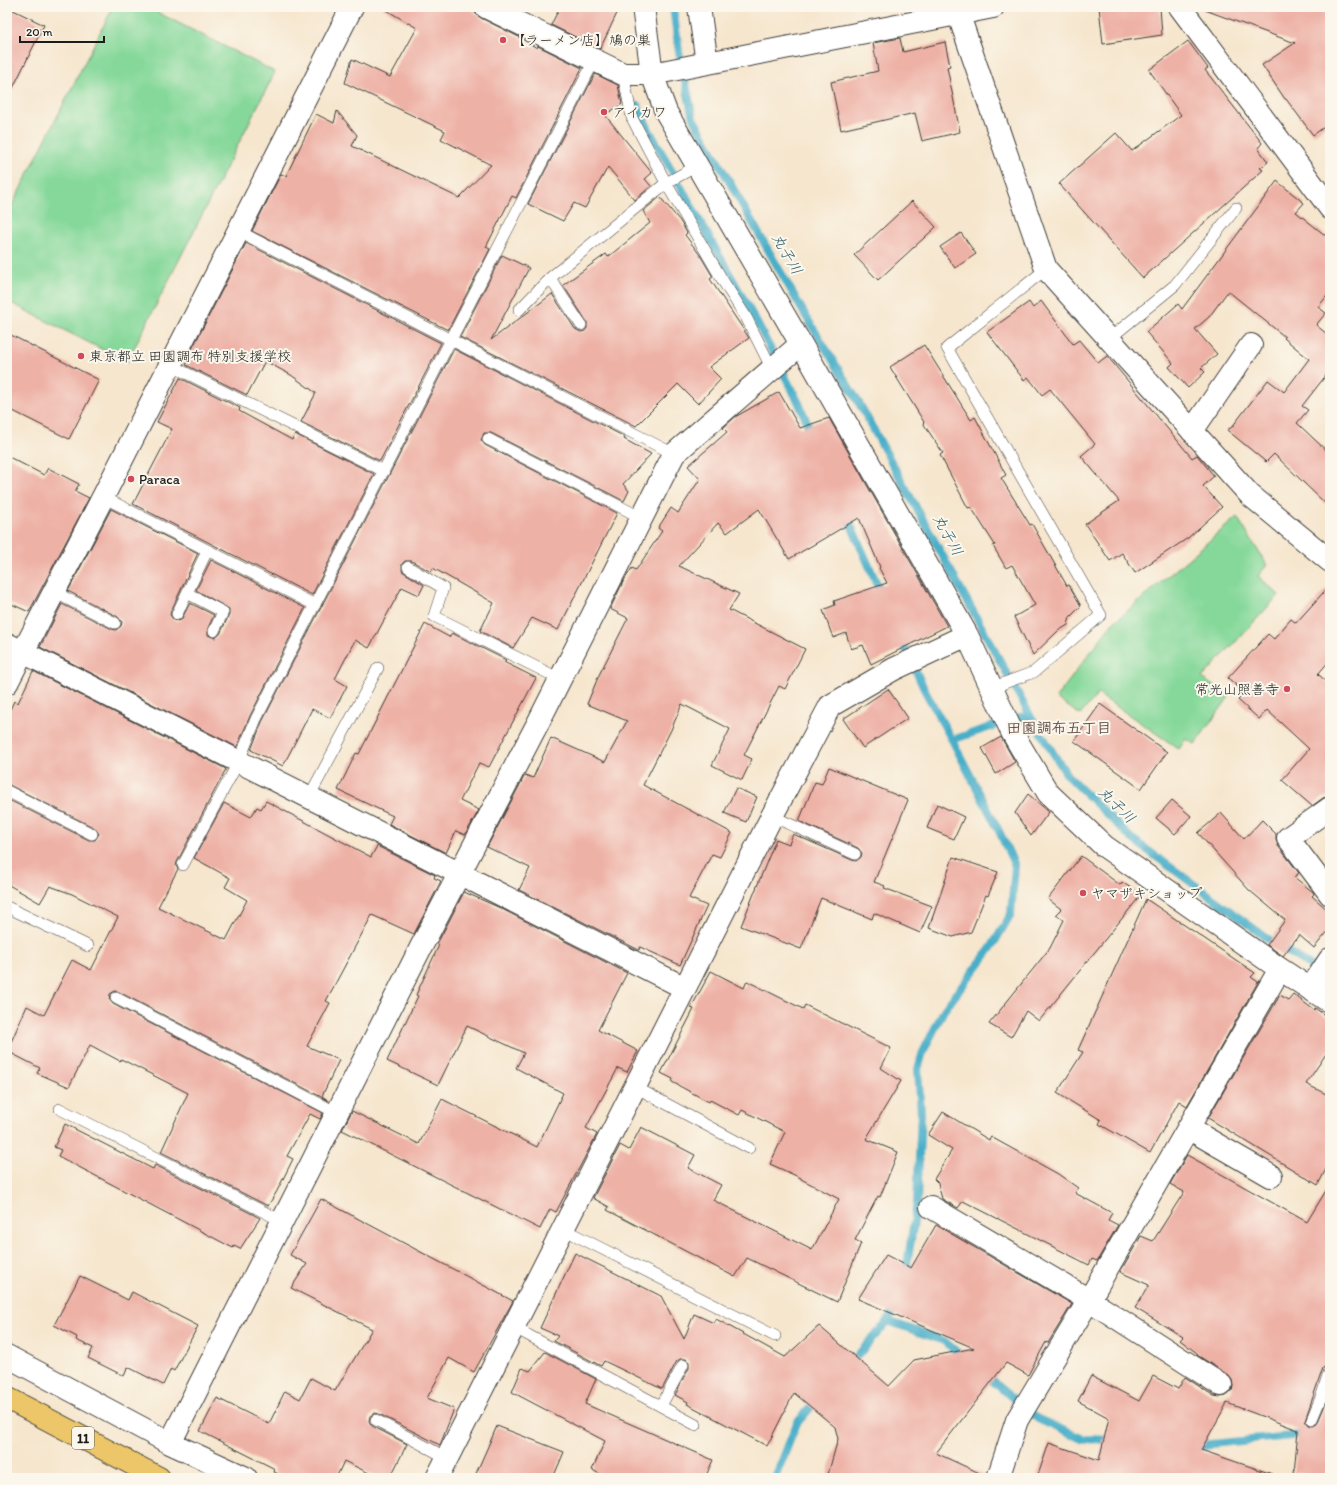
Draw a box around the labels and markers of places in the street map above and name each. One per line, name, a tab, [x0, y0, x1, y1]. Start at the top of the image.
place label: 【ラーメン店】鳩の巣	[511, 32, 651, 49]
marker: 【ラーメン店】鳩の巣	[498, 35, 508, 45]
place label: アイカワ	[612, 104, 667, 121]
marker: アイカワ	[599, 107, 609, 117]
place label: 東京都立 田園調布 特別支援学校	[89, 348, 291, 365]
marker: 東京都立 田園調布 特別支援学校	[76, 351, 86, 361]
place label: Paraca	[139, 471, 181, 488]
marker: Paraca	[126, 474, 136, 484]
place label: 常光山照善寺	[1195, 681, 1279, 698]
marker: 常光山照善寺	[1282, 684, 1292, 694]
place label: ヤマザキショップ	[1091, 885, 1202, 902]
marker: ヤマザキショップ	[1078, 888, 1088, 898]

